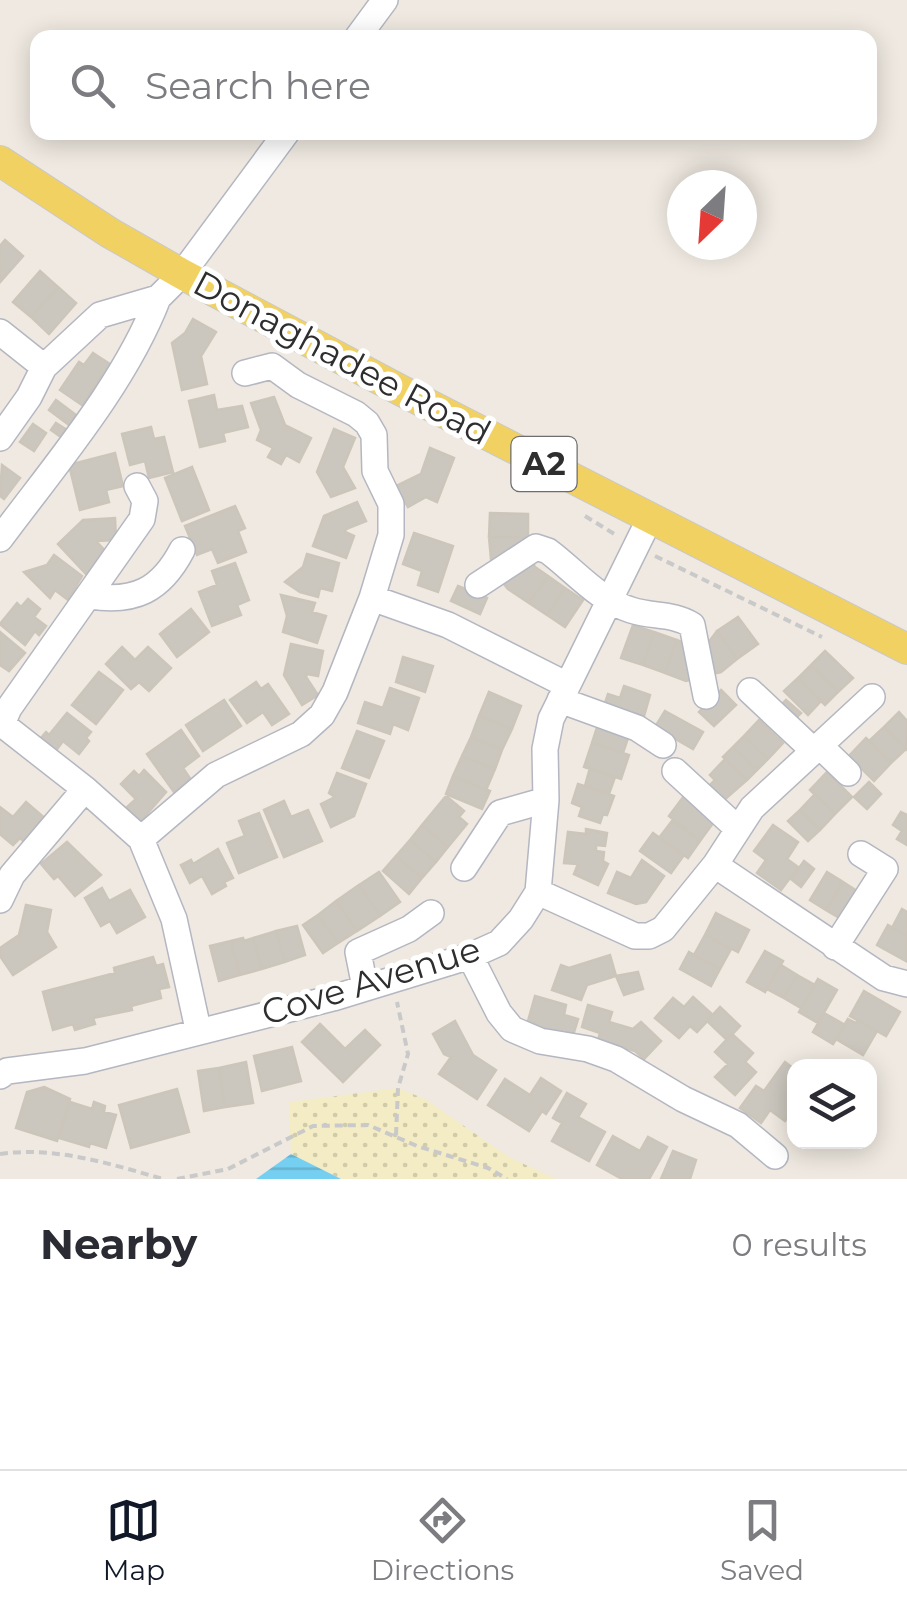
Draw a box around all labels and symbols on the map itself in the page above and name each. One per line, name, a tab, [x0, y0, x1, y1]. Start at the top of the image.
north arrow	[667, 170, 757, 260]
street label: Donaghadee Road	[186, 261, 498, 454]
road number: A2	[512, 437, 576, 491]
street label: Cove Avenue	[256, 927, 485, 1034]

